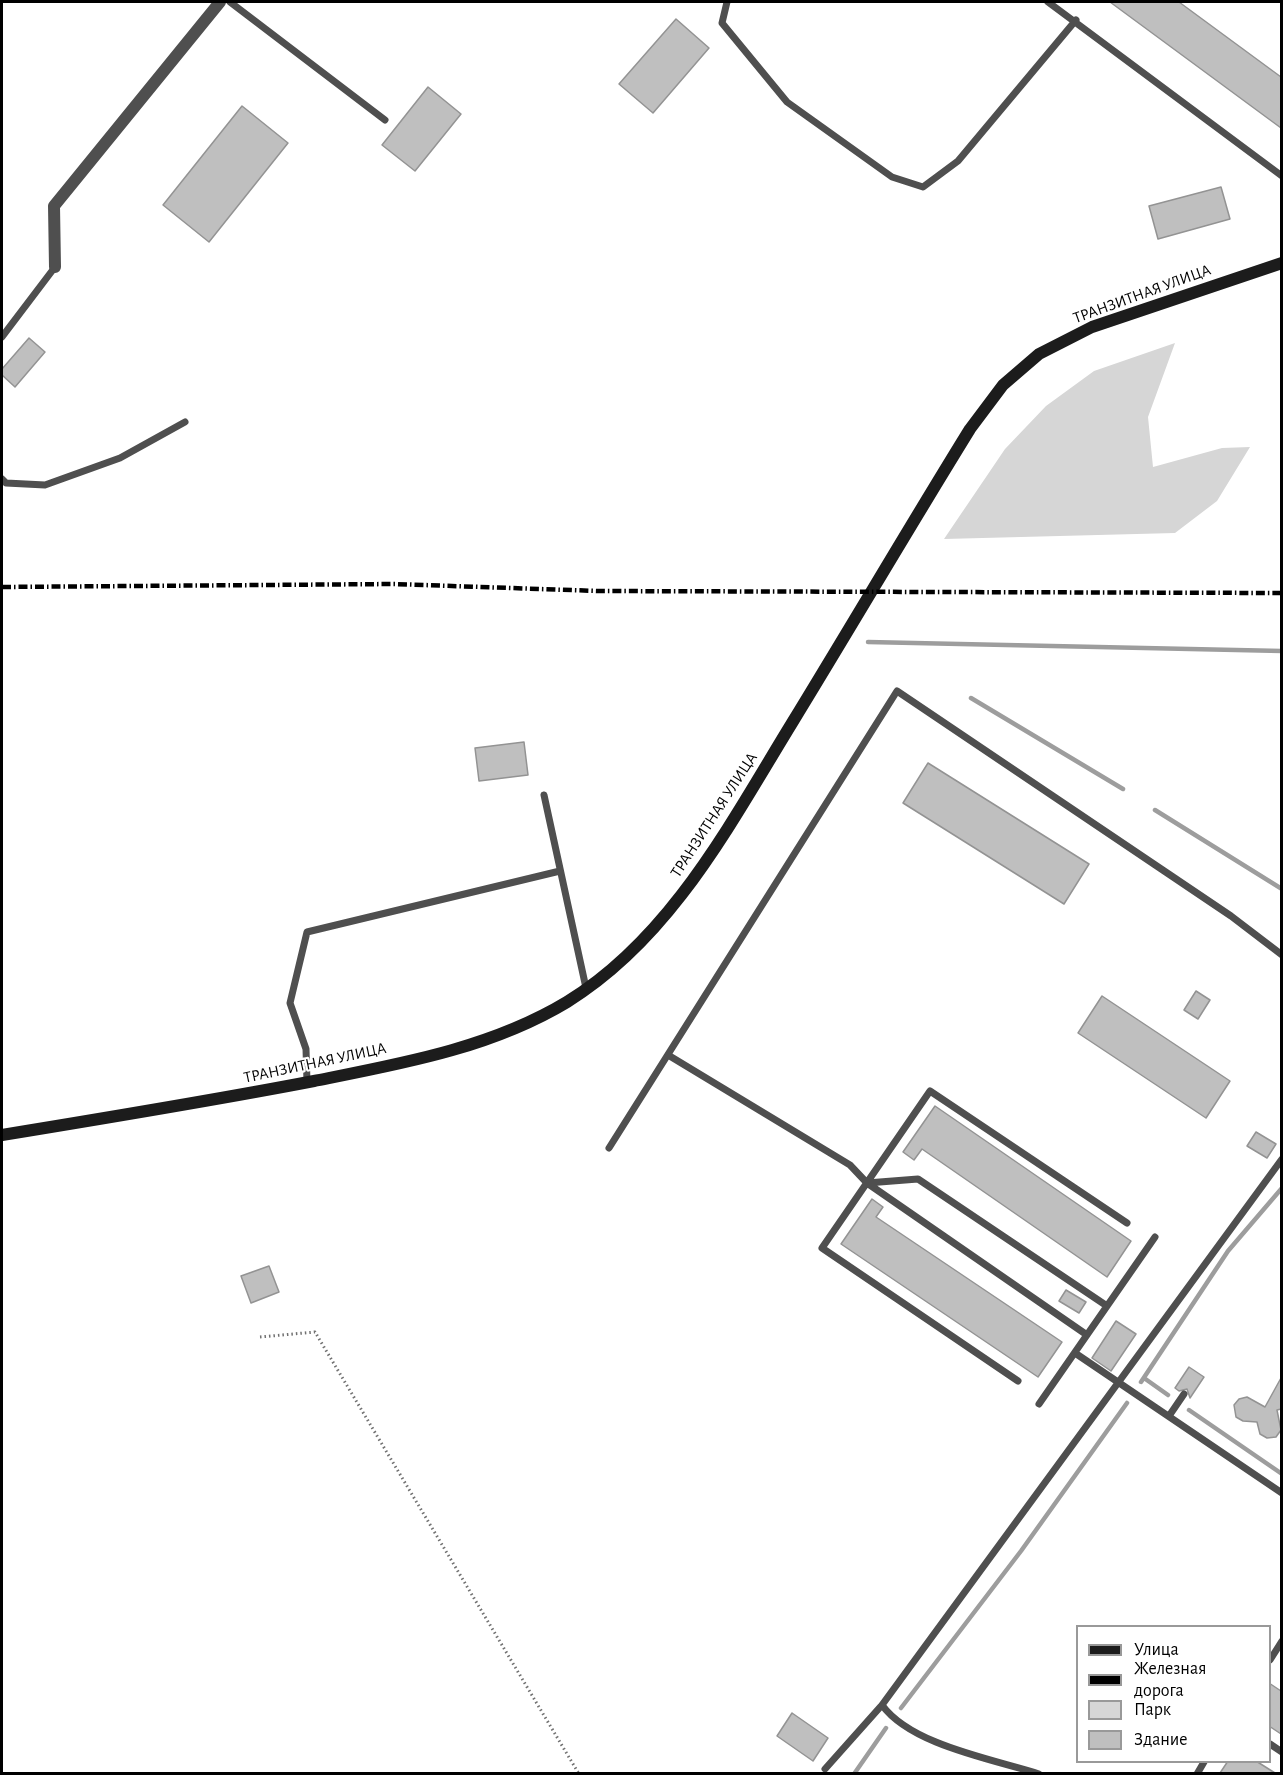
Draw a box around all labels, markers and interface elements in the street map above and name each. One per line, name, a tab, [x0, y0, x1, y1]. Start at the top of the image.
street label: ТРАНЗИТНАЯ УЛИЦА	[1071, 260, 1213, 328]
street label: ТРАНЗИТНАЯ УЛИЦА	[666, 749, 762, 881]
street label: ТРАНЗИТНАЯ УЛИЦА	[242, 1039, 388, 1087]
legend	[1076, 1625, 1271, 1763]
text: Улица	[1134, 1641, 1179, 1659]
text: Железная дорога	[1134, 1660, 1206, 1700]
text: Парк	[1134, 1701, 1171, 1719]
text: Здание	[1134, 1731, 1188, 1749]

